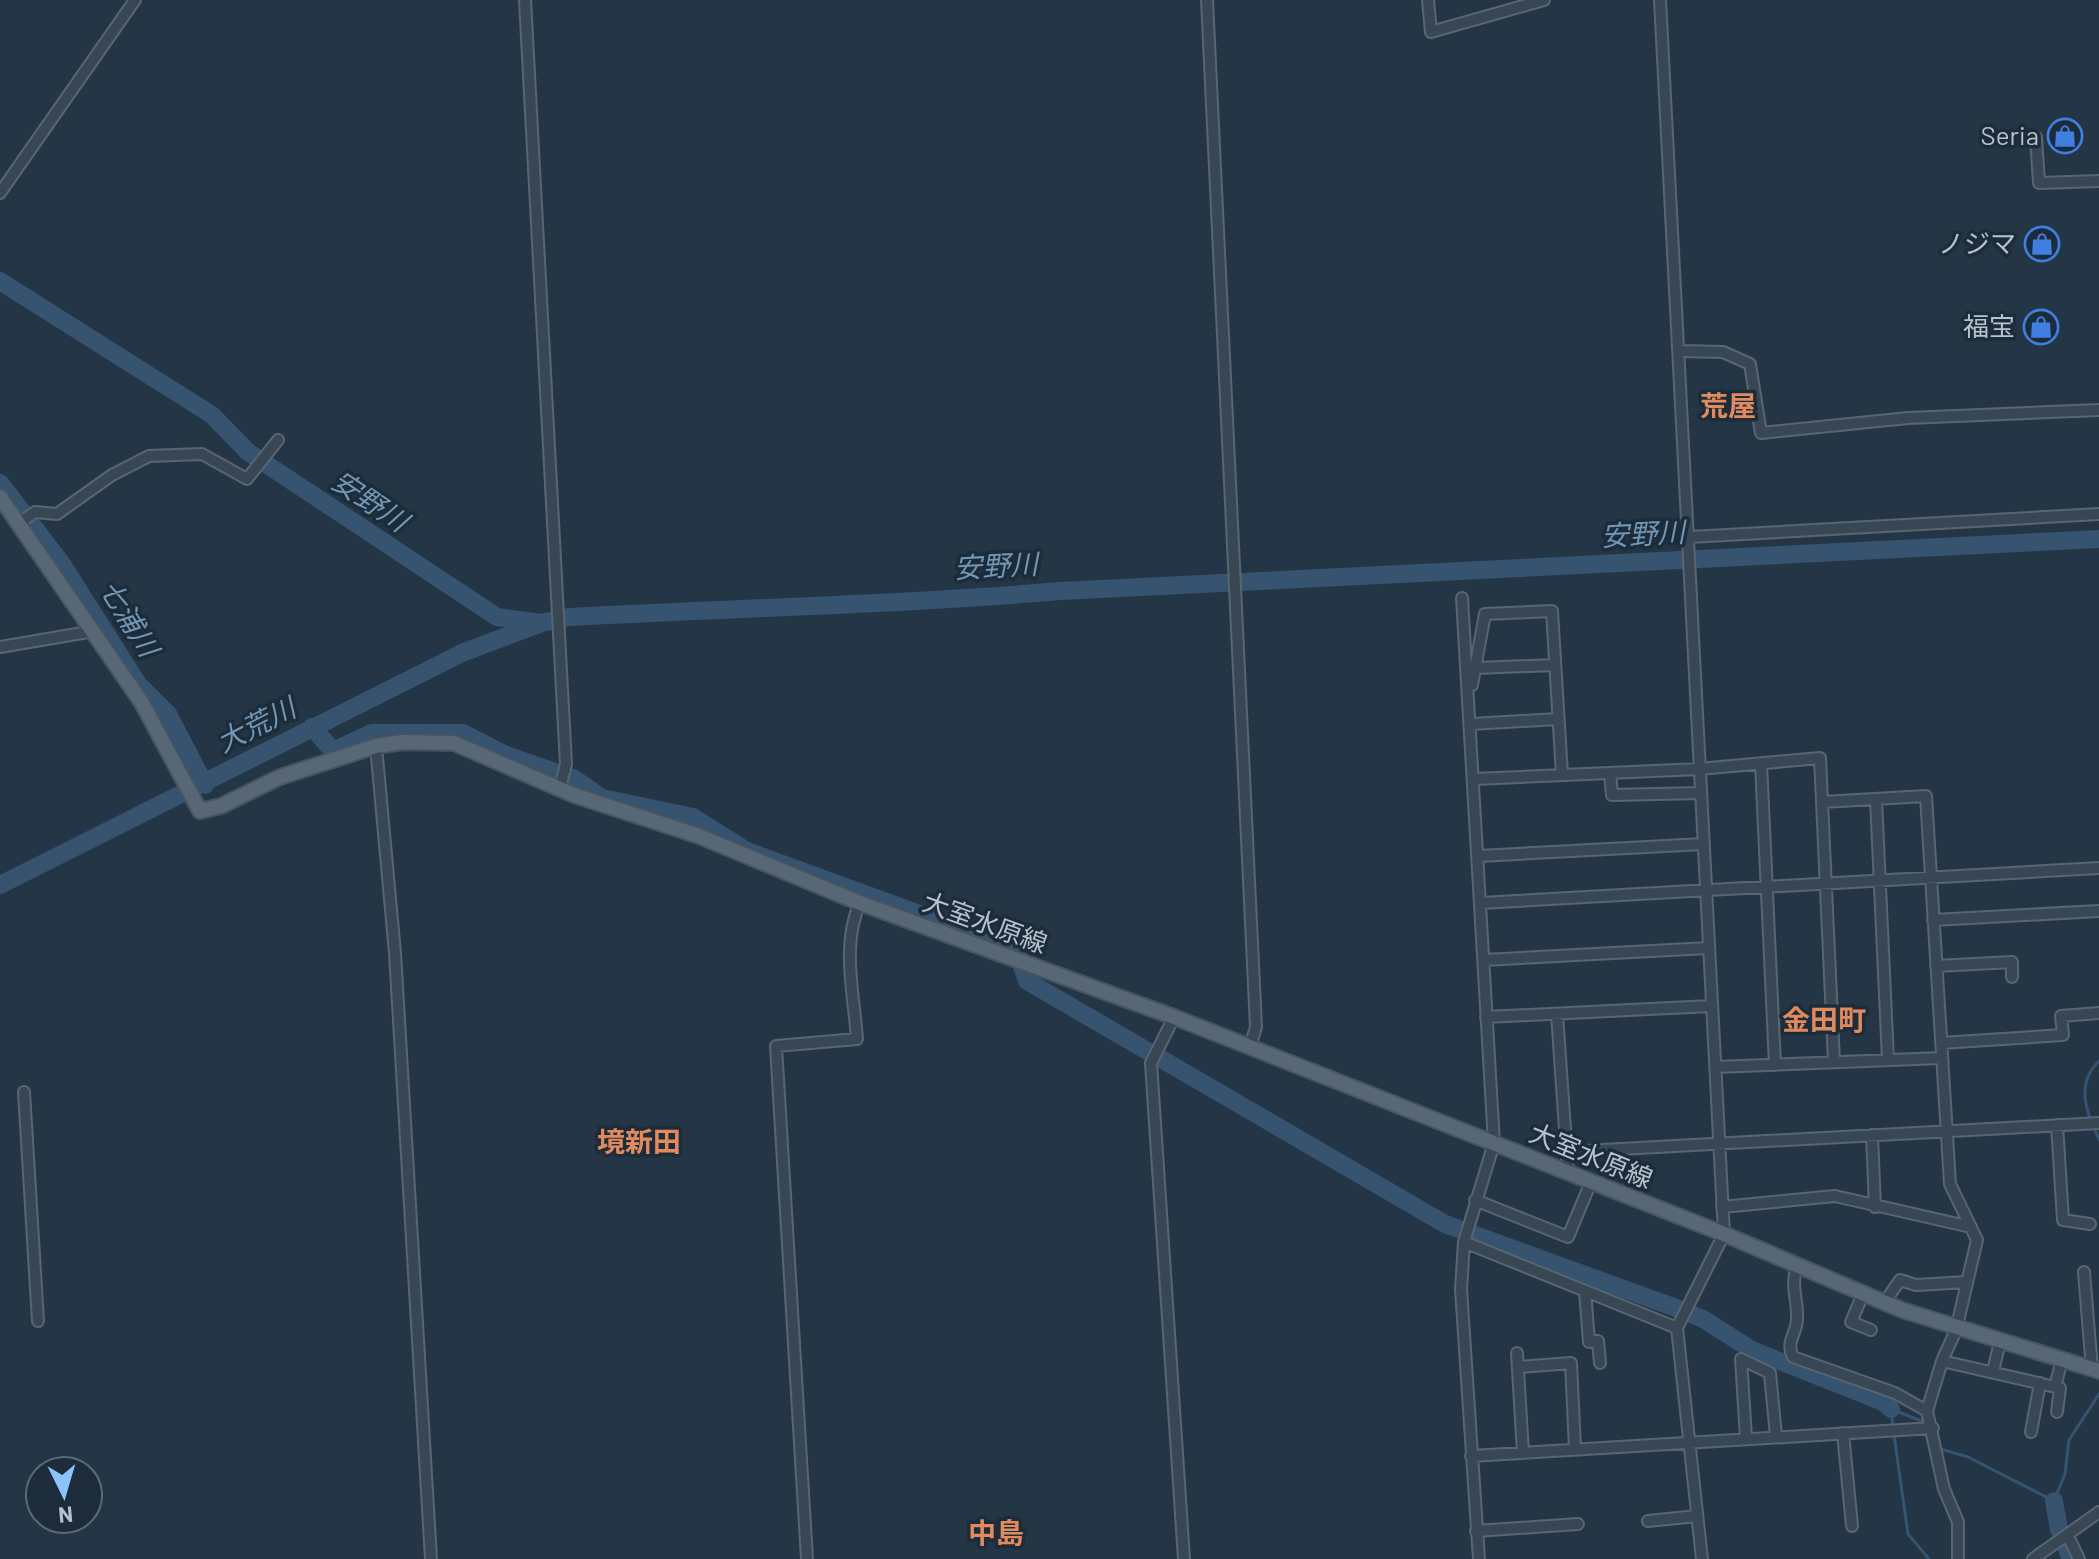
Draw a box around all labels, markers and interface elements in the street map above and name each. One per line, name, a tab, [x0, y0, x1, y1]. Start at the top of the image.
shop icon: Seria	[2046, 117, 2084, 155]
place label: Seria	[1981, 119, 2039, 150]
shop icon: ノジマ	[2023, 225, 2061, 263]
place label: ノジマ	[1938, 227, 2016, 258]
shop icon: 福宝	[2022, 308, 2060, 346]
place label: 福宝	[1963, 310, 2015, 341]
district label: 荒屋	[1700, 388, 1756, 422]
water label: 安野川	[326, 463, 417, 539]
water label: 安野川	[1600, 514, 1689, 552]
water label: 安野川	[953, 546, 1042, 584]
water label: 七浦川	[93, 573, 168, 665]
water label: 大荒川	[210, 689, 303, 758]
street label: 大室水原線	[919, 885, 1052, 958]
district label: 金田町	[1782, 1002, 1866, 1036]
street label: 大室水原線	[1525, 1116, 1658, 1193]
district label: 境新田	[597, 1124, 681, 1158]
north arrow	[24, 1455, 104, 1535]
text: N	[57, 1502, 74, 1530]
district label: 中島	[968, 1515, 1024, 1549]

